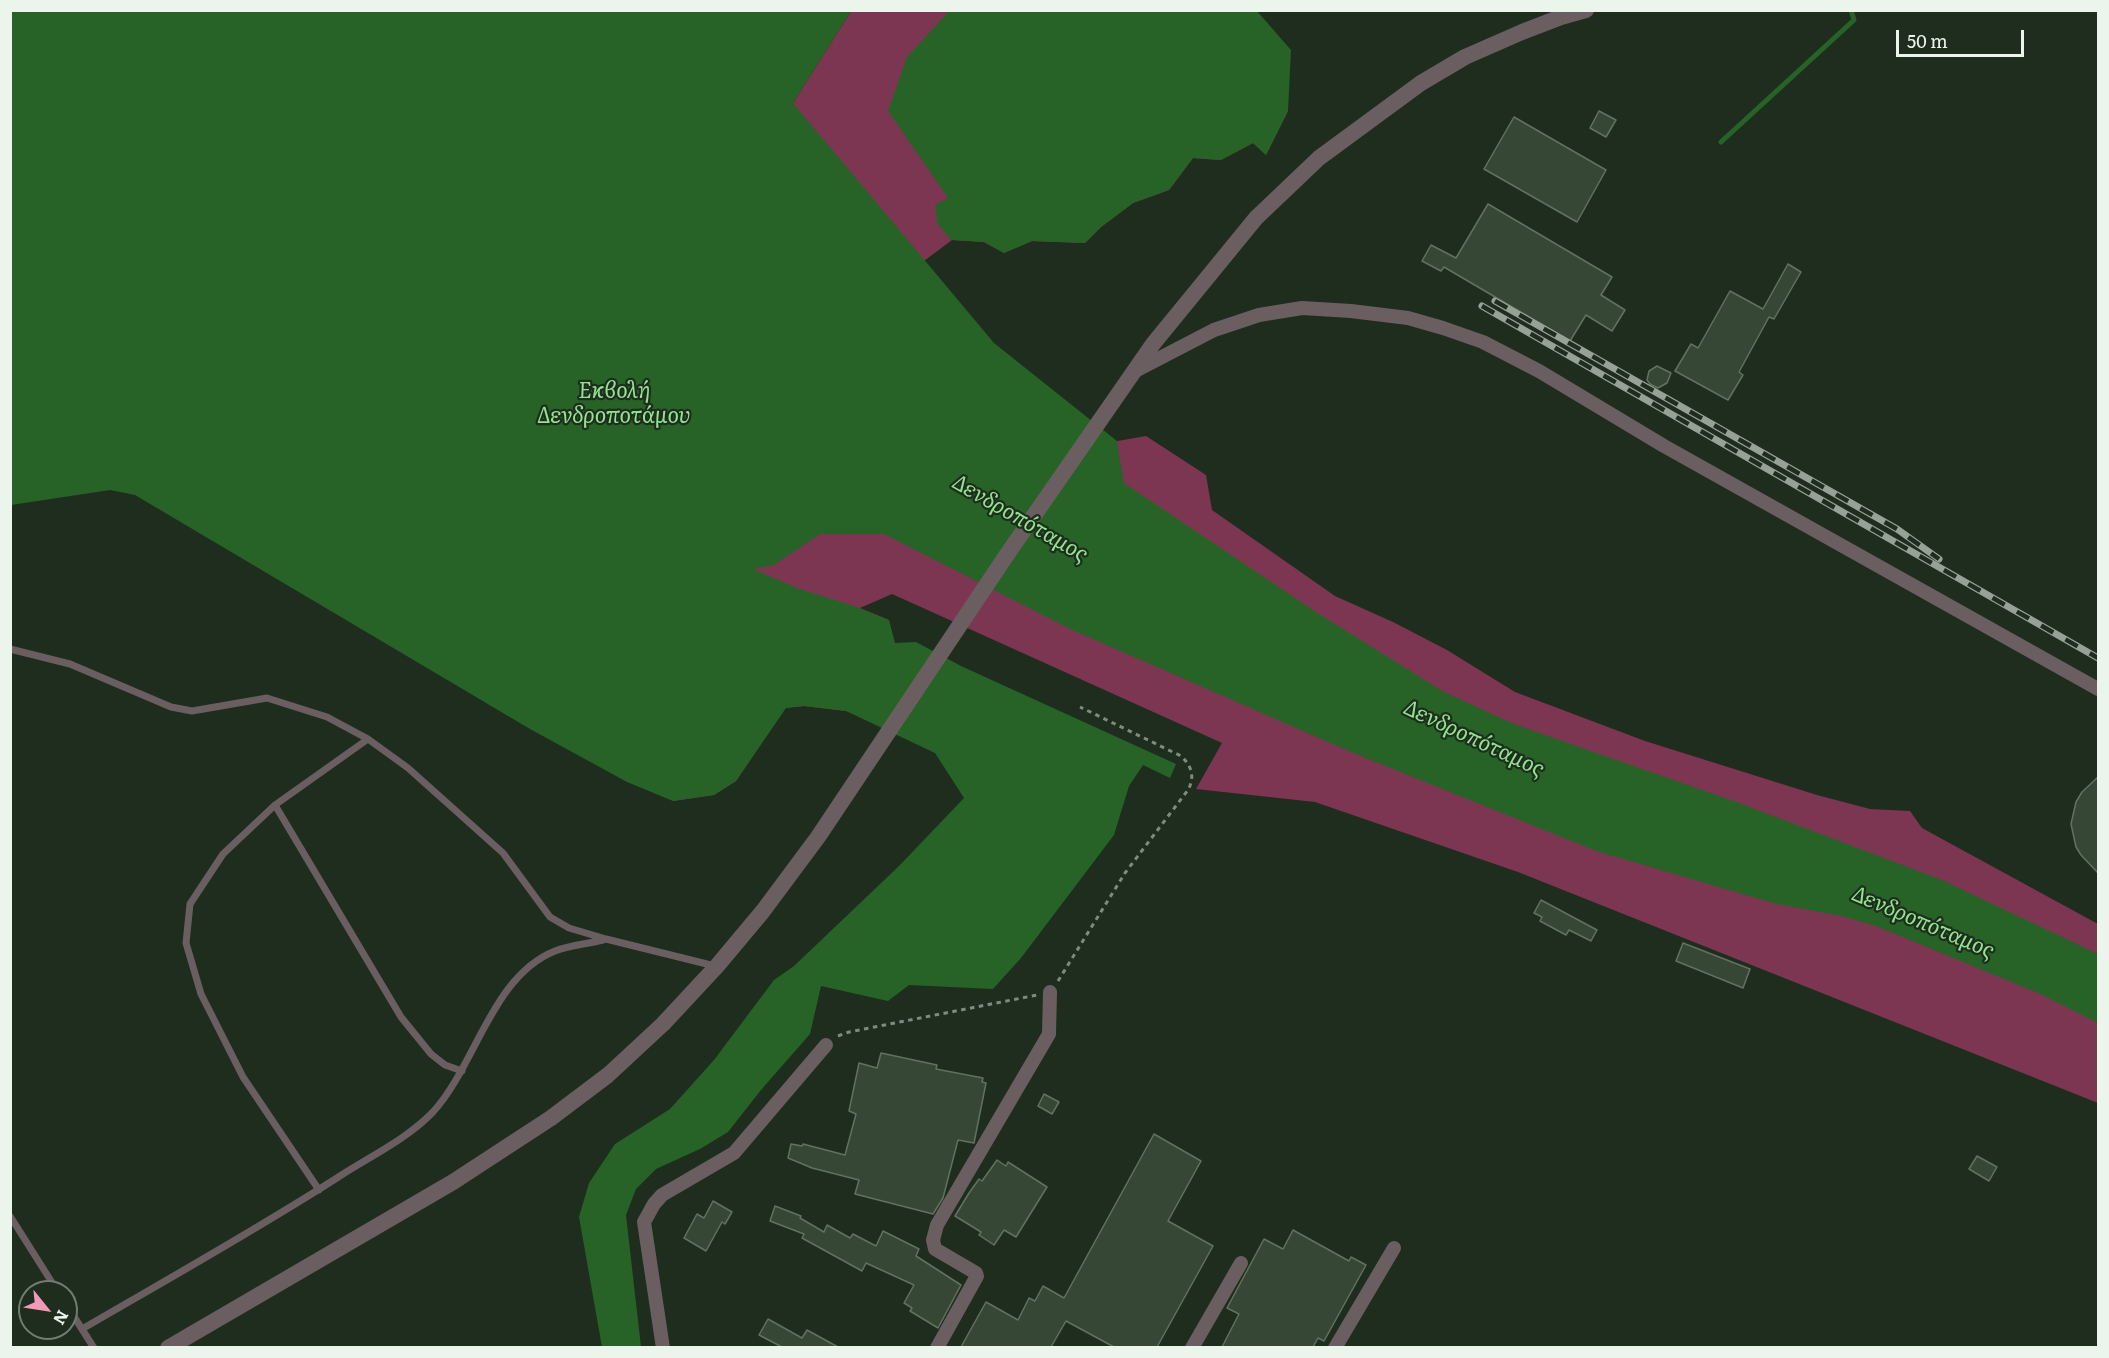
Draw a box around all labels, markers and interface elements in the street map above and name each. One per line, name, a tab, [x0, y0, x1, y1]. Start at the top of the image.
scale bar	[1899, 18, 2026, 56]
text: 50 m	[1907, 27, 1948, 54]
water label: Εκβολή Δενδροποτάμου	[537, 379, 691, 430]
water label: Δενδροπόταμος	[947, 469, 1093, 569]
water label: Δενδροπόταμος	[1399, 695, 1549, 783]
water label: Δενδροπόταμος	[1848, 881, 1998, 965]
north arrow	[18, 1280, 78, 1340]
text: N	[48, 1306, 76, 1330]

